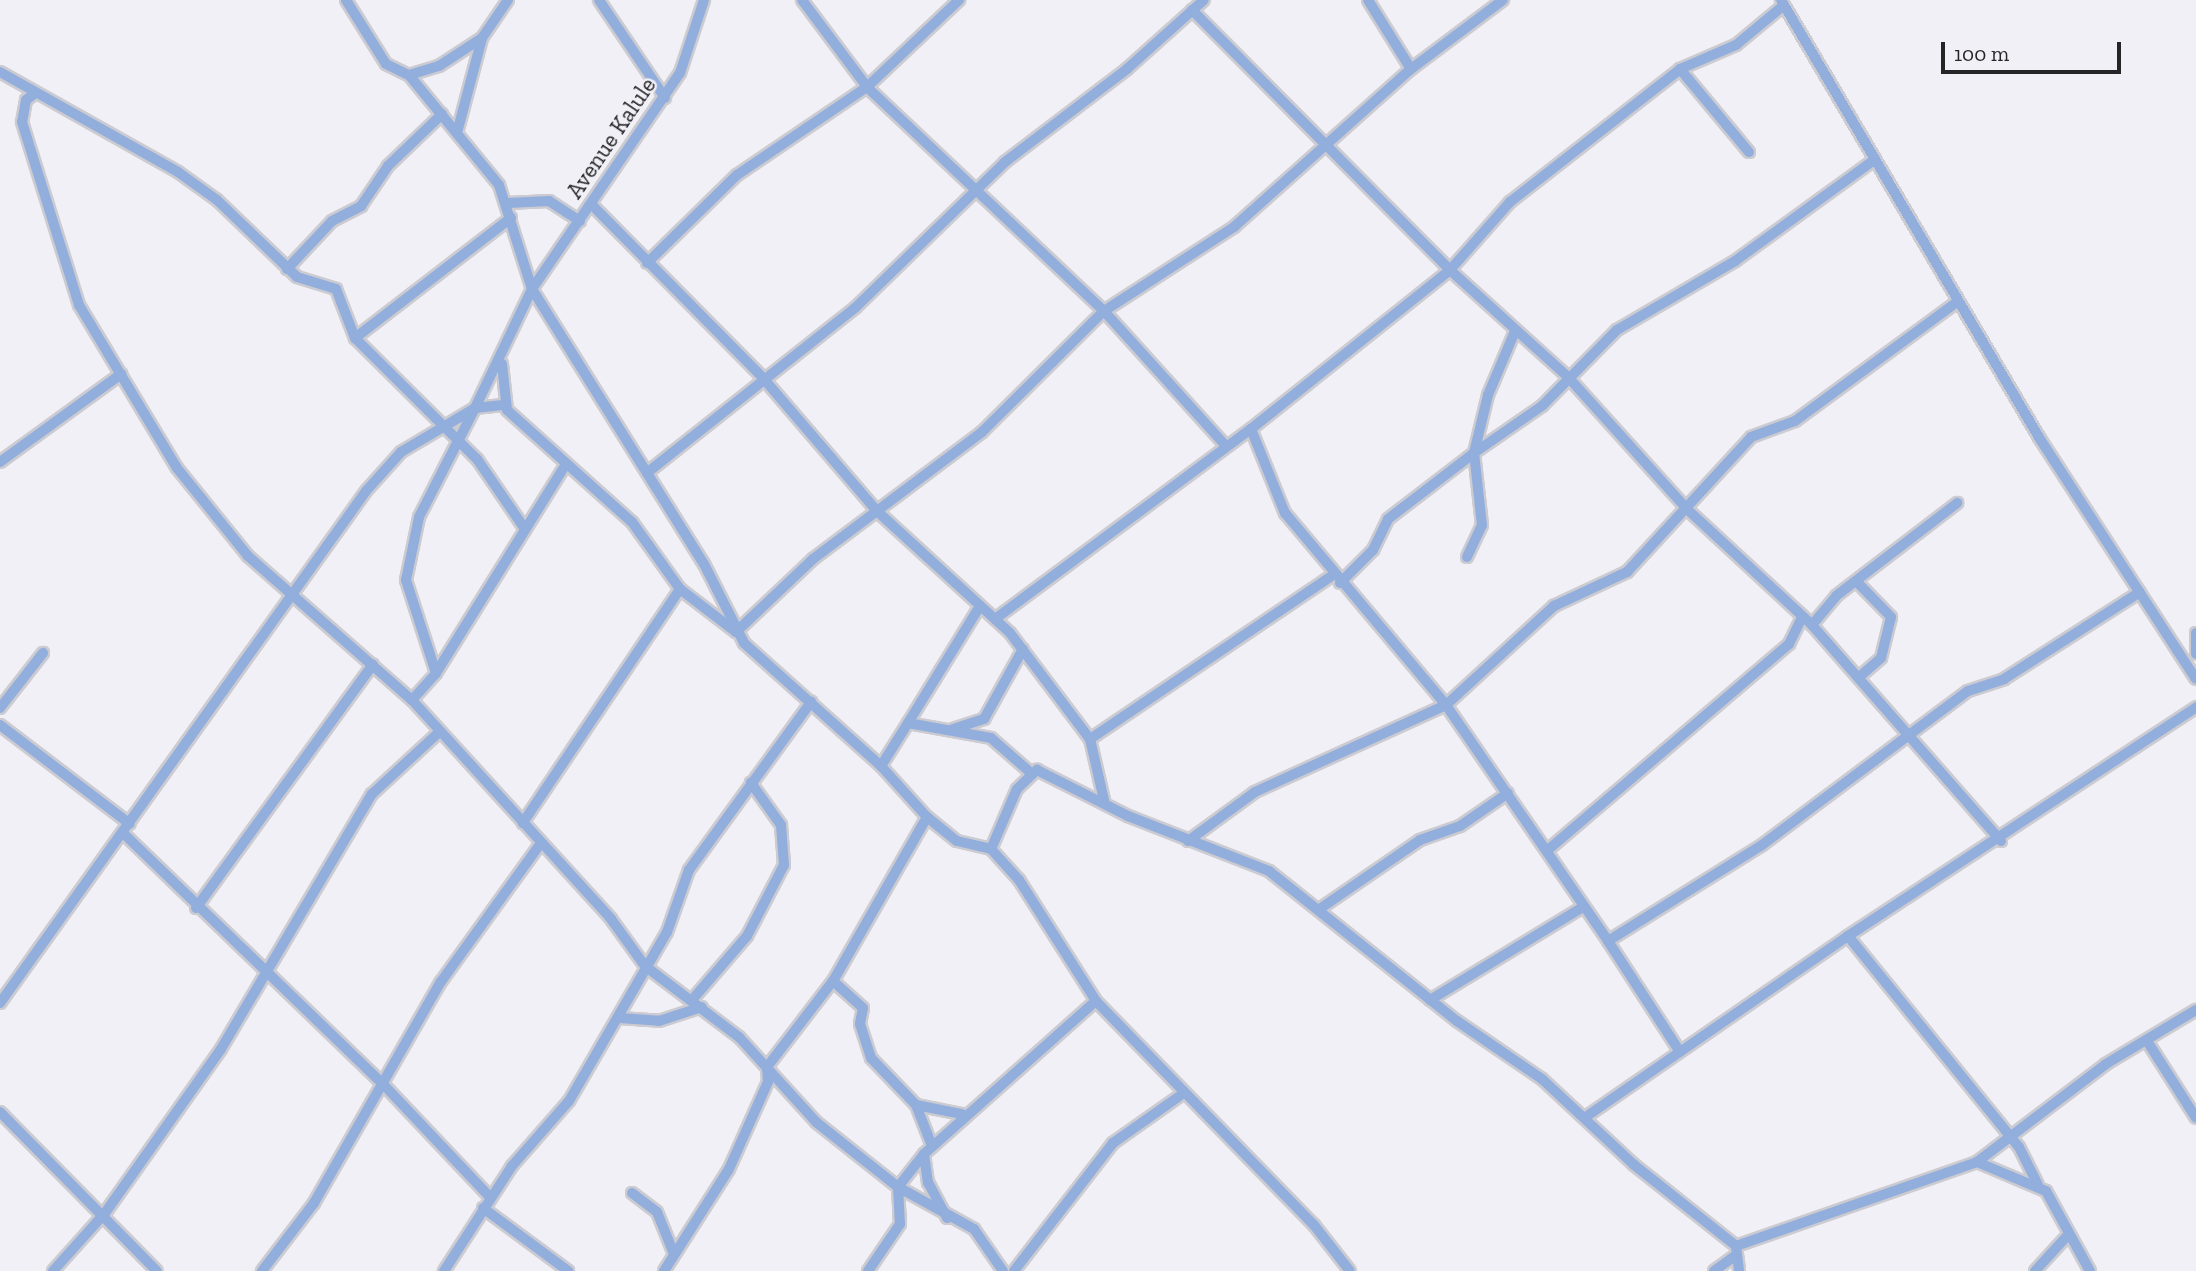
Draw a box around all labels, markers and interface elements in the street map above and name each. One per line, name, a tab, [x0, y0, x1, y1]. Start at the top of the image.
scale bar	[1944, 28, 2124, 72]
text: 100 m	[1954, 41, 2009, 66]
street label: Avenue Kalule	[560, 72, 662, 204]

